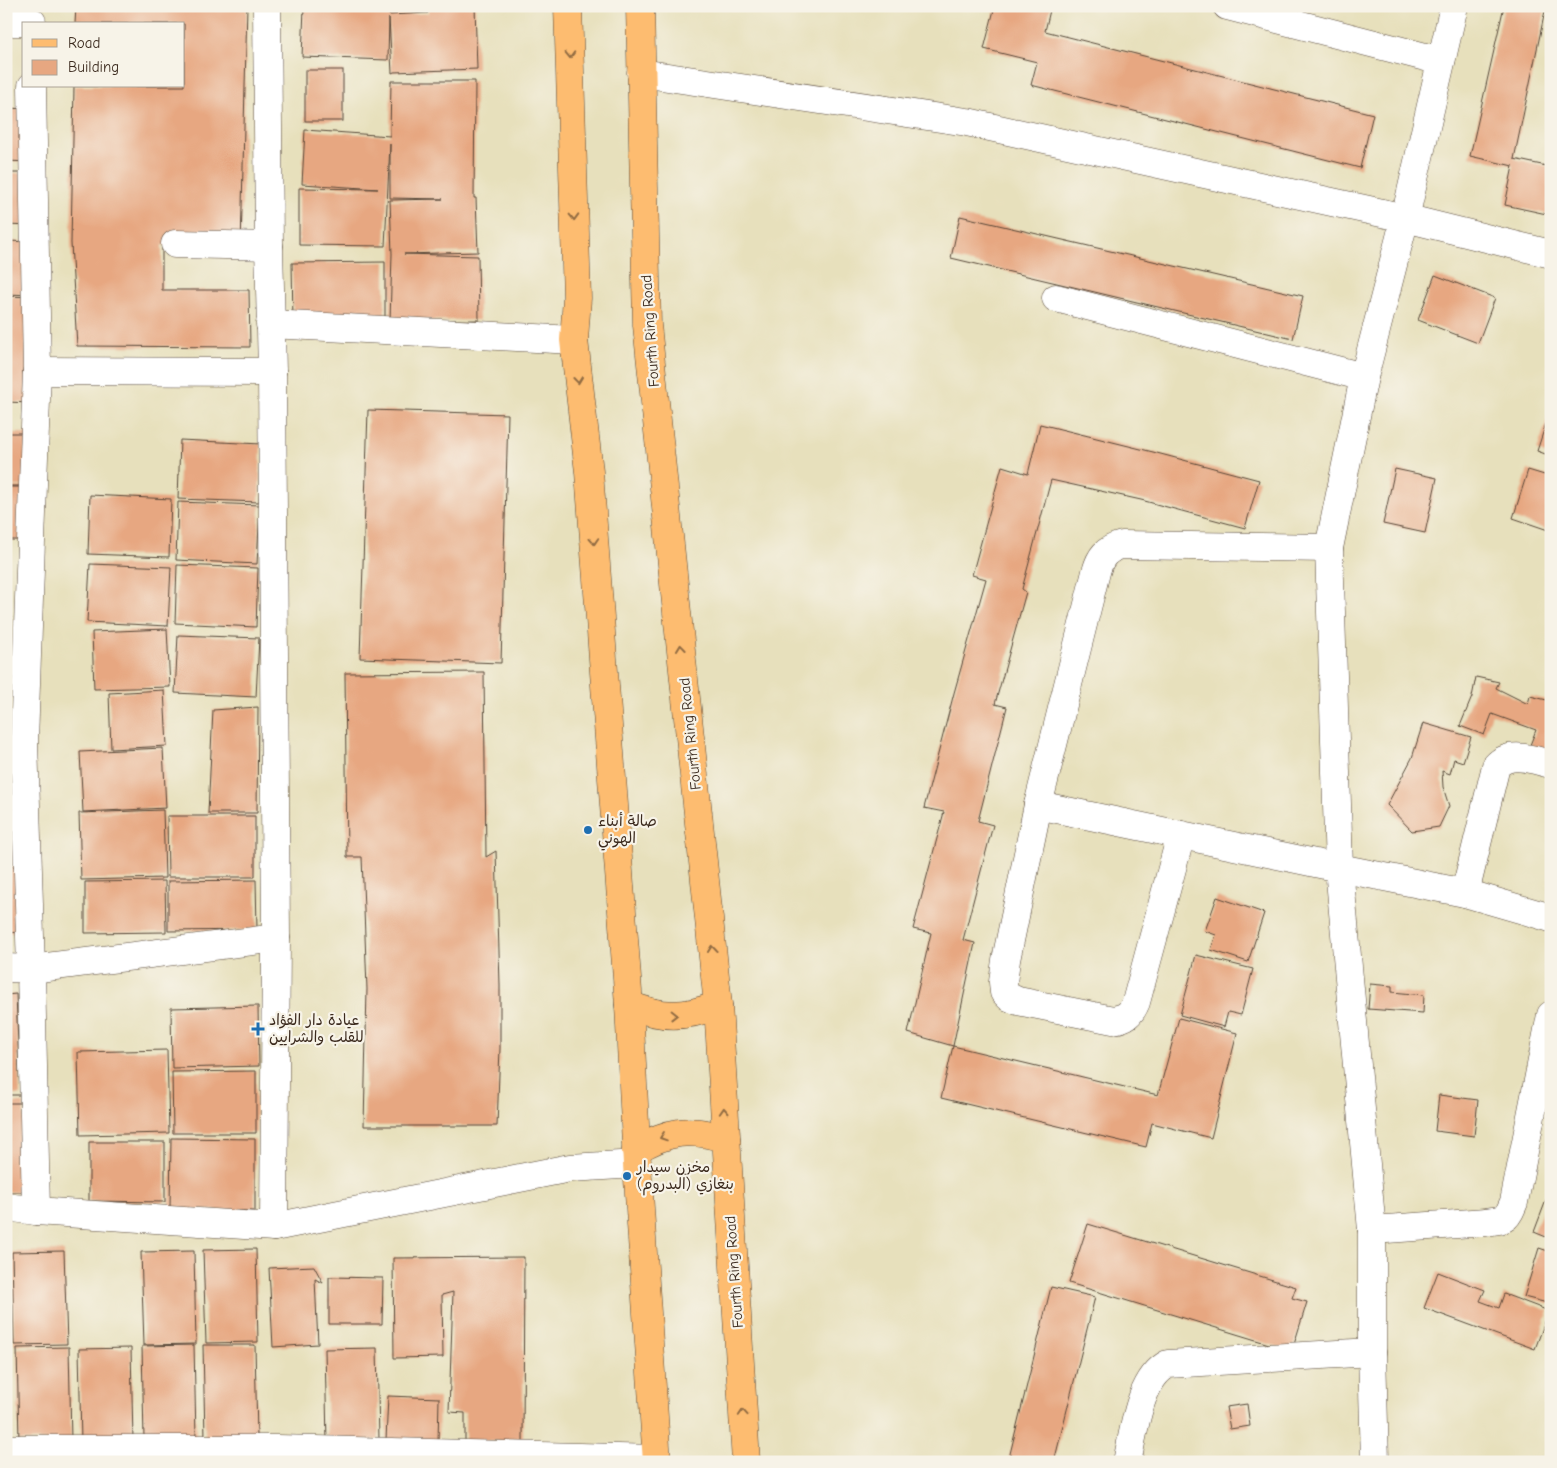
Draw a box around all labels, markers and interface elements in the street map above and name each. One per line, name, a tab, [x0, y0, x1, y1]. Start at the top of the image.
legend	[22, 22, 185, 88]
text: Road	[68, 34, 100, 52]
one-way arrow	[564, 51, 575, 59]
text: Building	[68, 58, 119, 76]
one-way arrow	[569, 214, 580, 222]
street label: Fourth Ring Road	[637, 274, 663, 388]
one-way arrow	[573, 376, 584, 384]
one-way arrow	[588, 538, 599, 546]
one-way arrow	[676, 644, 687, 652]
street label: Fourth Ring Road	[675, 677, 705, 791]
place label: صالة أبناء الهوني	[598, 812, 657, 851]
marker: صالة أبناء الهوني	[582, 824, 594, 836]
one-way arrow	[707, 945, 718, 953]
one-way arrow	[670, 1010, 678, 1020]
place label: عيادة دار الفؤاد للقلب والشرايين	[269, 1011, 364, 1046]
marker: عيادة دار الفؤاد للقلب والشرايين	[251, 1022, 265, 1036]
one-way arrow	[719, 1107, 730, 1115]
one-way arrow	[659, 1131, 667, 1141]
place label: مخزن سيدار بنغازي (البدروم)	[636, 1158, 734, 1196]
marker: مخزن سيدار بنغازي (البدروم)	[621, 1170, 633, 1182]
street label: Fourth Ring Road	[721, 1215, 747, 1329]
one-way arrow	[738, 1409, 749, 1417]

